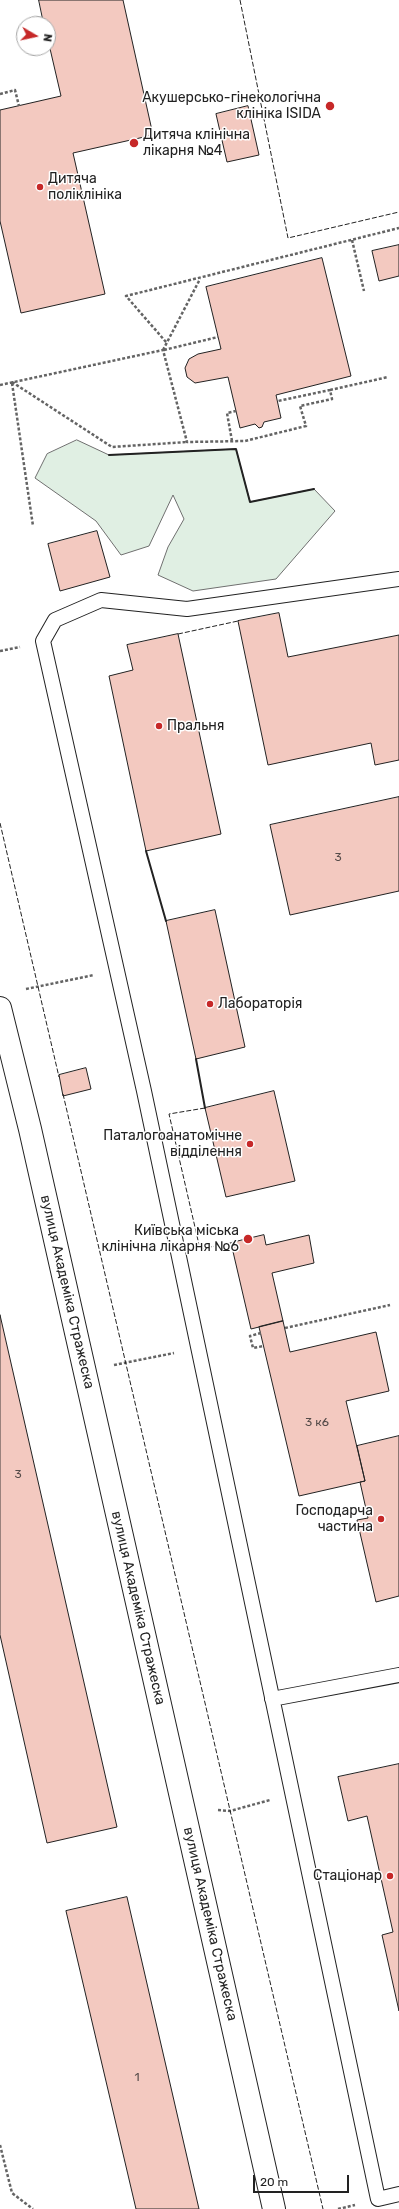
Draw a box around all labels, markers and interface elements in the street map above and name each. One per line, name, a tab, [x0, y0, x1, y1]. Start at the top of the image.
north arrow	[16, 16, 56, 56]
text: N	[40, 33, 54, 43]
place label: Акушерсько-гінекологічна клініка ISIDA	[142, 90, 321, 122]
marker: Акушерсько-гінекологічна клініка ISIDA	[324, 100, 336, 112]
place label: Дитяча клінічна лікарня №4	[143, 127, 250, 160]
marker: Дитяча клінічна лікарня №4	[128, 137, 140, 149]
place label: Дитяча поліклініка	[48, 171, 122, 204]
marker: Дитяча поліклініка	[35, 182, 45, 192]
place label: Пральня	[167, 718, 224, 734]
marker: Пральня	[154, 721, 164, 731]
house number: 3	[334, 851, 342, 865]
place label: Лабораторія	[218, 996, 302, 1012]
marker: Лабораторія	[205, 999, 215, 1009]
place label: Паталогоанатомічне відділення	[103, 1128, 242, 1160]
marker: Паталогоанатомічне відділення	[245, 1139, 255, 1149]
street label: вулиця Академіка Стражеска	[36, 1193, 98, 1391]
place label: Київська міська клінічна лікарня №6	[101, 1223, 239, 1256]
marker: Київська міська клінічна лікарня №6	[242, 1233, 254, 1245]
house number: 3 к6	[305, 1416, 329, 1430]
house number: 3	[14, 1468, 22, 1482]
place label: Господарча частина	[295, 1503, 373, 1536]
street label: вулиця Академіка Стражеска	[107, 1509, 169, 1707]
marker: Господарча частина	[376, 1514, 386, 1524]
street label: вулиця Академіка Стражеска	[179, 1825, 241, 2023]
place label: Стаціонар	[313, 1868, 382, 1884]
marker: Стаціонар	[385, 1871, 395, 1881]
house number: 1	[134, 2071, 140, 2085]
scale bar	[255, 2167, 351, 2193]
text: 20 m	[260, 2175, 288, 2189]

